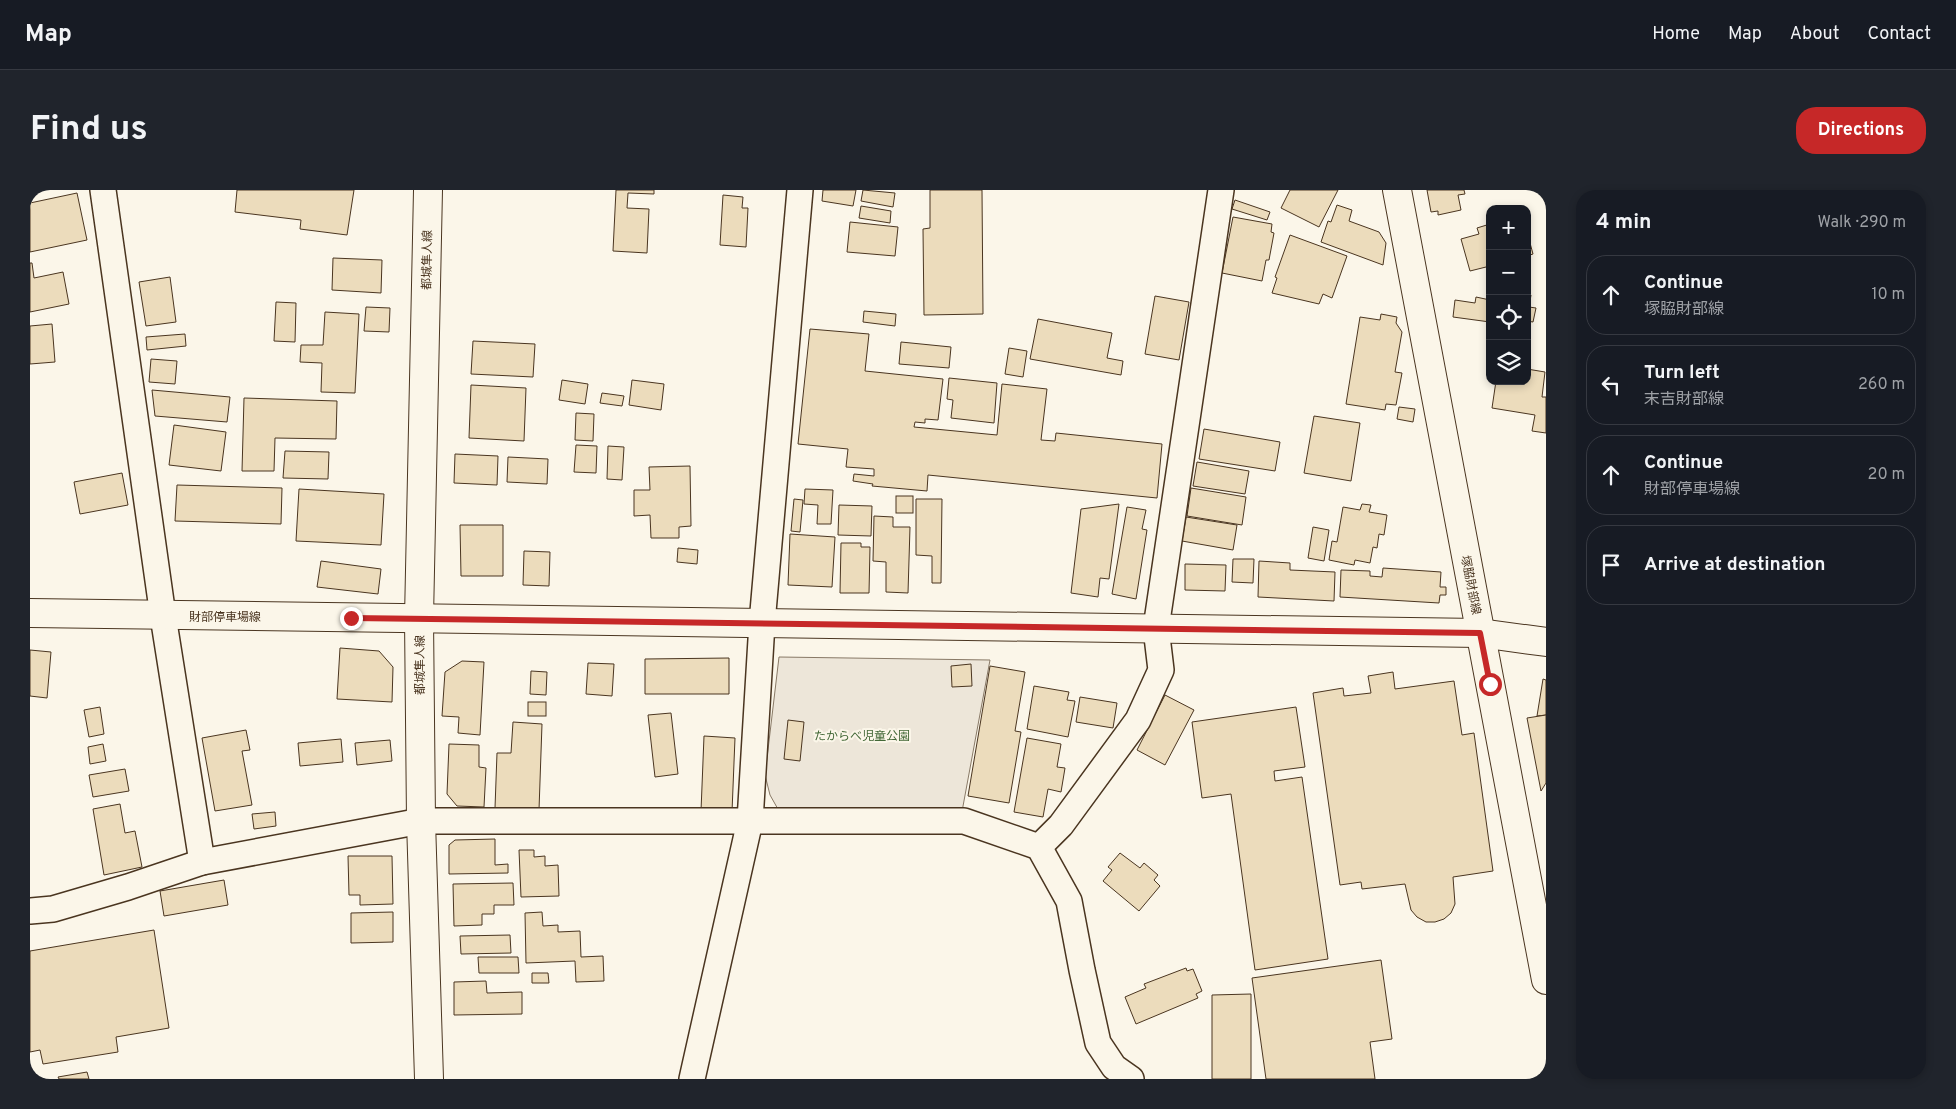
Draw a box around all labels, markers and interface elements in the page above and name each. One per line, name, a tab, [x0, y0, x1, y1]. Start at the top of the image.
text: Map	[25, 20, 72, 50]
text: Home	[1652, 23, 1700, 46]
text: Map	[1728, 23, 1762, 46]
text: About	[1790, 23, 1839, 46]
text: Contact	[1867, 23, 1931, 46]
button: Directions	[1796, 107, 1926, 154]
text: Find us	[30, 108, 148, 152]
map controls	[1486, 205, 1531, 385]
button: +	[1486, 205, 1531, 250]
text: 4 min	[1596, 209, 1652, 236]
text: Walk · 290 m	[1818, 213, 1906, 233]
street label: 都城隼人線	[419, 230, 437, 290]
button: −	[1486, 250, 1531, 295]
text: Continue	[1644, 271, 1723, 295]
icon: ahead	[1597, 281, 1625, 309]
text: 10 m	[1871, 285, 1905, 305]
button: locate	[1486, 295, 1531, 340]
text: 塚脇財部線	[1644, 300, 1724, 320]
button: layers	[1486, 340, 1531, 385]
text: Turn left	[1644, 361, 1720, 385]
icon: left	[1597, 371, 1625, 399]
text: 260 m	[1858, 375, 1905, 395]
text: 末吉財部線	[1644, 390, 1724, 410]
text: Continue	[1644, 451, 1723, 475]
icon: ahead	[1597, 461, 1625, 489]
text: 20 m	[1868, 465, 1905, 485]
text: 財部停車場線	[1644, 480, 1740, 500]
icon: arrive	[1597, 551, 1625, 579]
text: Arrive at destination	[1644, 553, 1825, 577]
street label: 塚脇財部線	[1456, 554, 1484, 616]
route end	[340, 607, 363, 630]
street label: 財部停車場線	[189, 610, 261, 626]
street label: 都城隼人線	[413, 635, 429, 695]
route start	[1479, 673, 1502, 696]
park label: たからべ児童公園	[814, 729, 910, 745]

